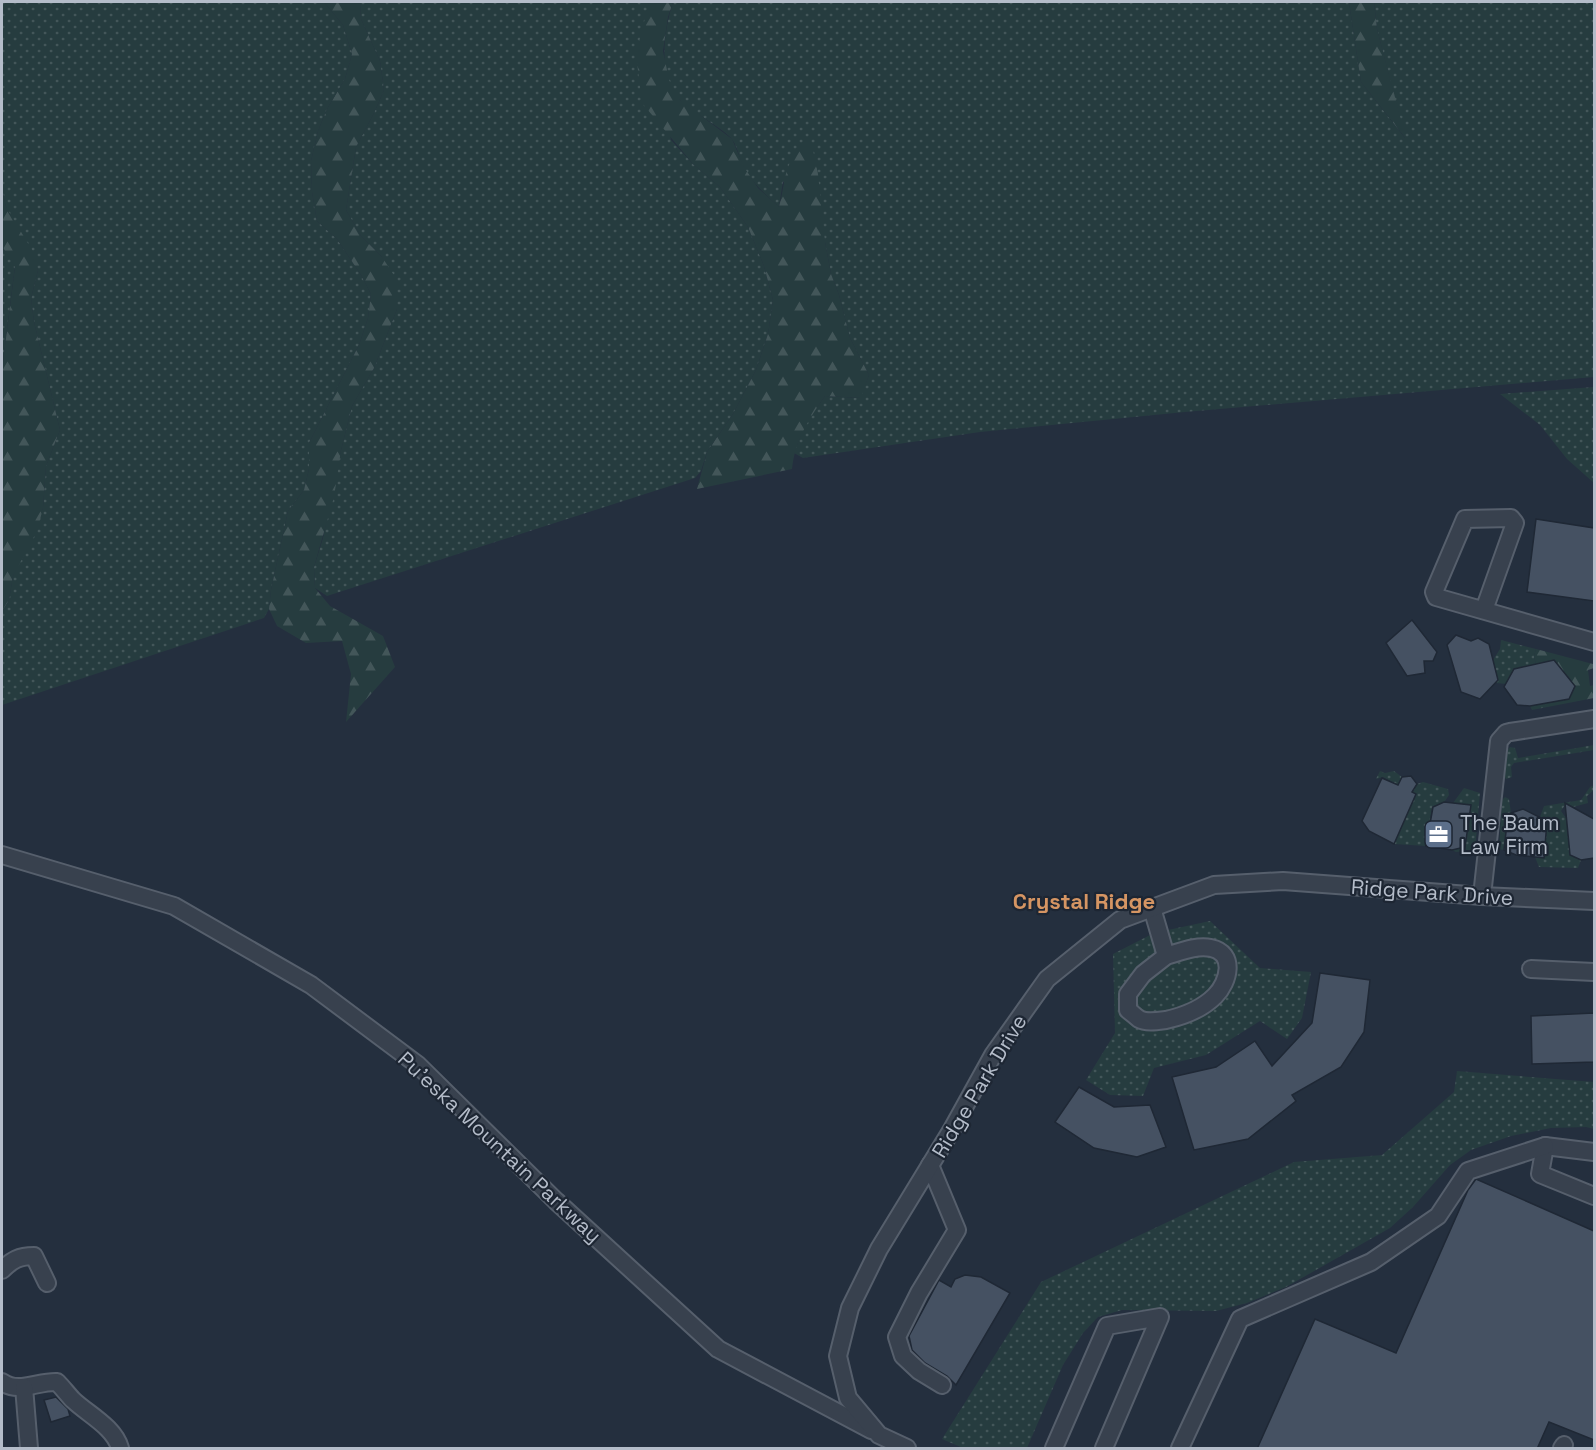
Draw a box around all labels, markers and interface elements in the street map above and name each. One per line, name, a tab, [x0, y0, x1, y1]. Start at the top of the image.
place label: The Baum Law Firm	[1460, 809, 1560, 860]
office icon: The Baum Law Firm	[1423, 818, 1455, 850]
street label: Ridge Park Drive	[1350, 873, 1514, 911]
district label: Crystal Ridge	[1013, 887, 1155, 915]
street label: Ridge Park Drive	[926, 1009, 1032, 1163]
street label: Pu'eska Mountain Parkway	[393, 1045, 607, 1249]

